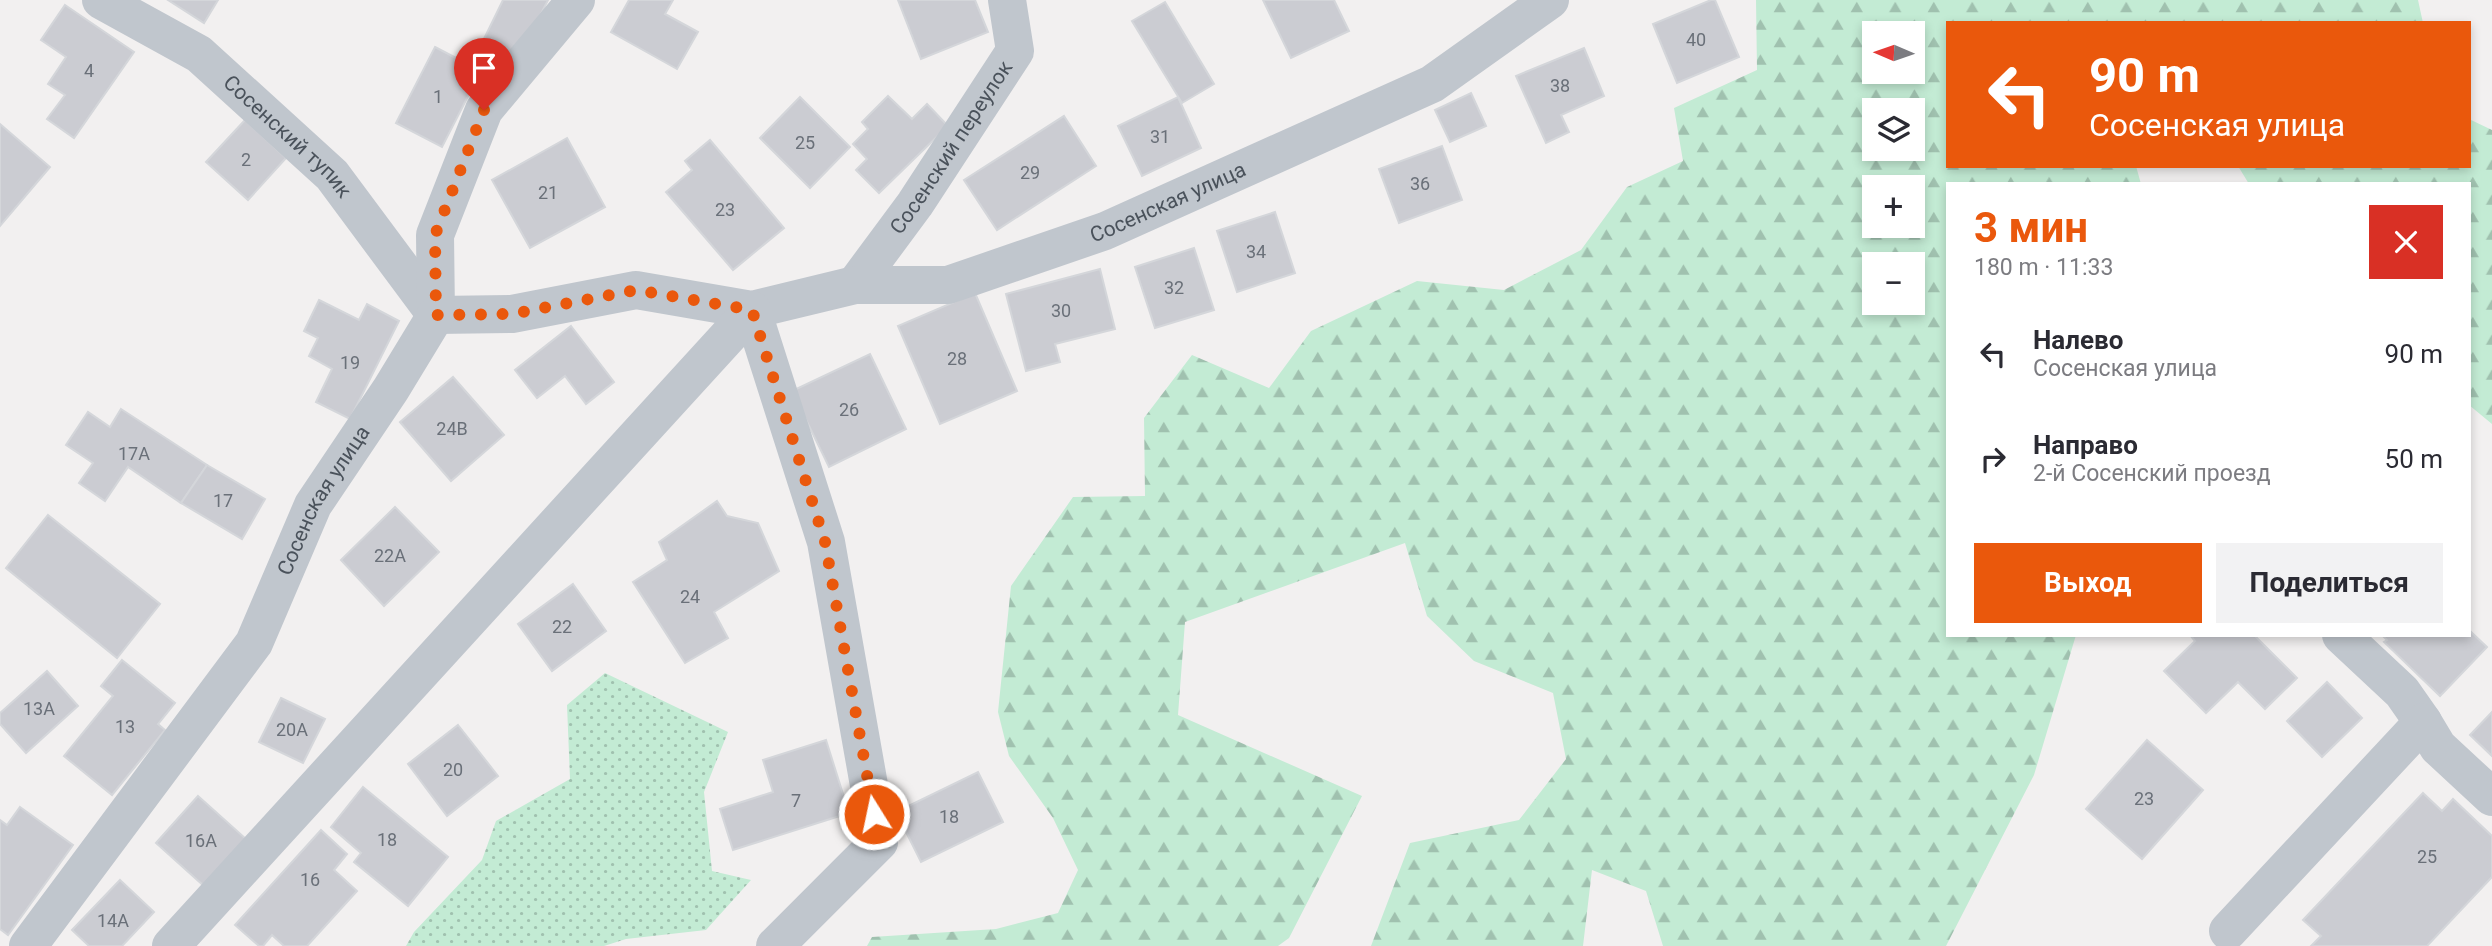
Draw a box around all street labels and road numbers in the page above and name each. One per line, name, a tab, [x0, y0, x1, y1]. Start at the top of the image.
street label: Сосенский переулок	[885, 56, 1018, 239]
street label: Сосенский тупик	[219, 70, 357, 203]
street label: Сосенская улица	[1087, 157, 1249, 247]
street label: Сосенская улица	[272, 421, 375, 579]

